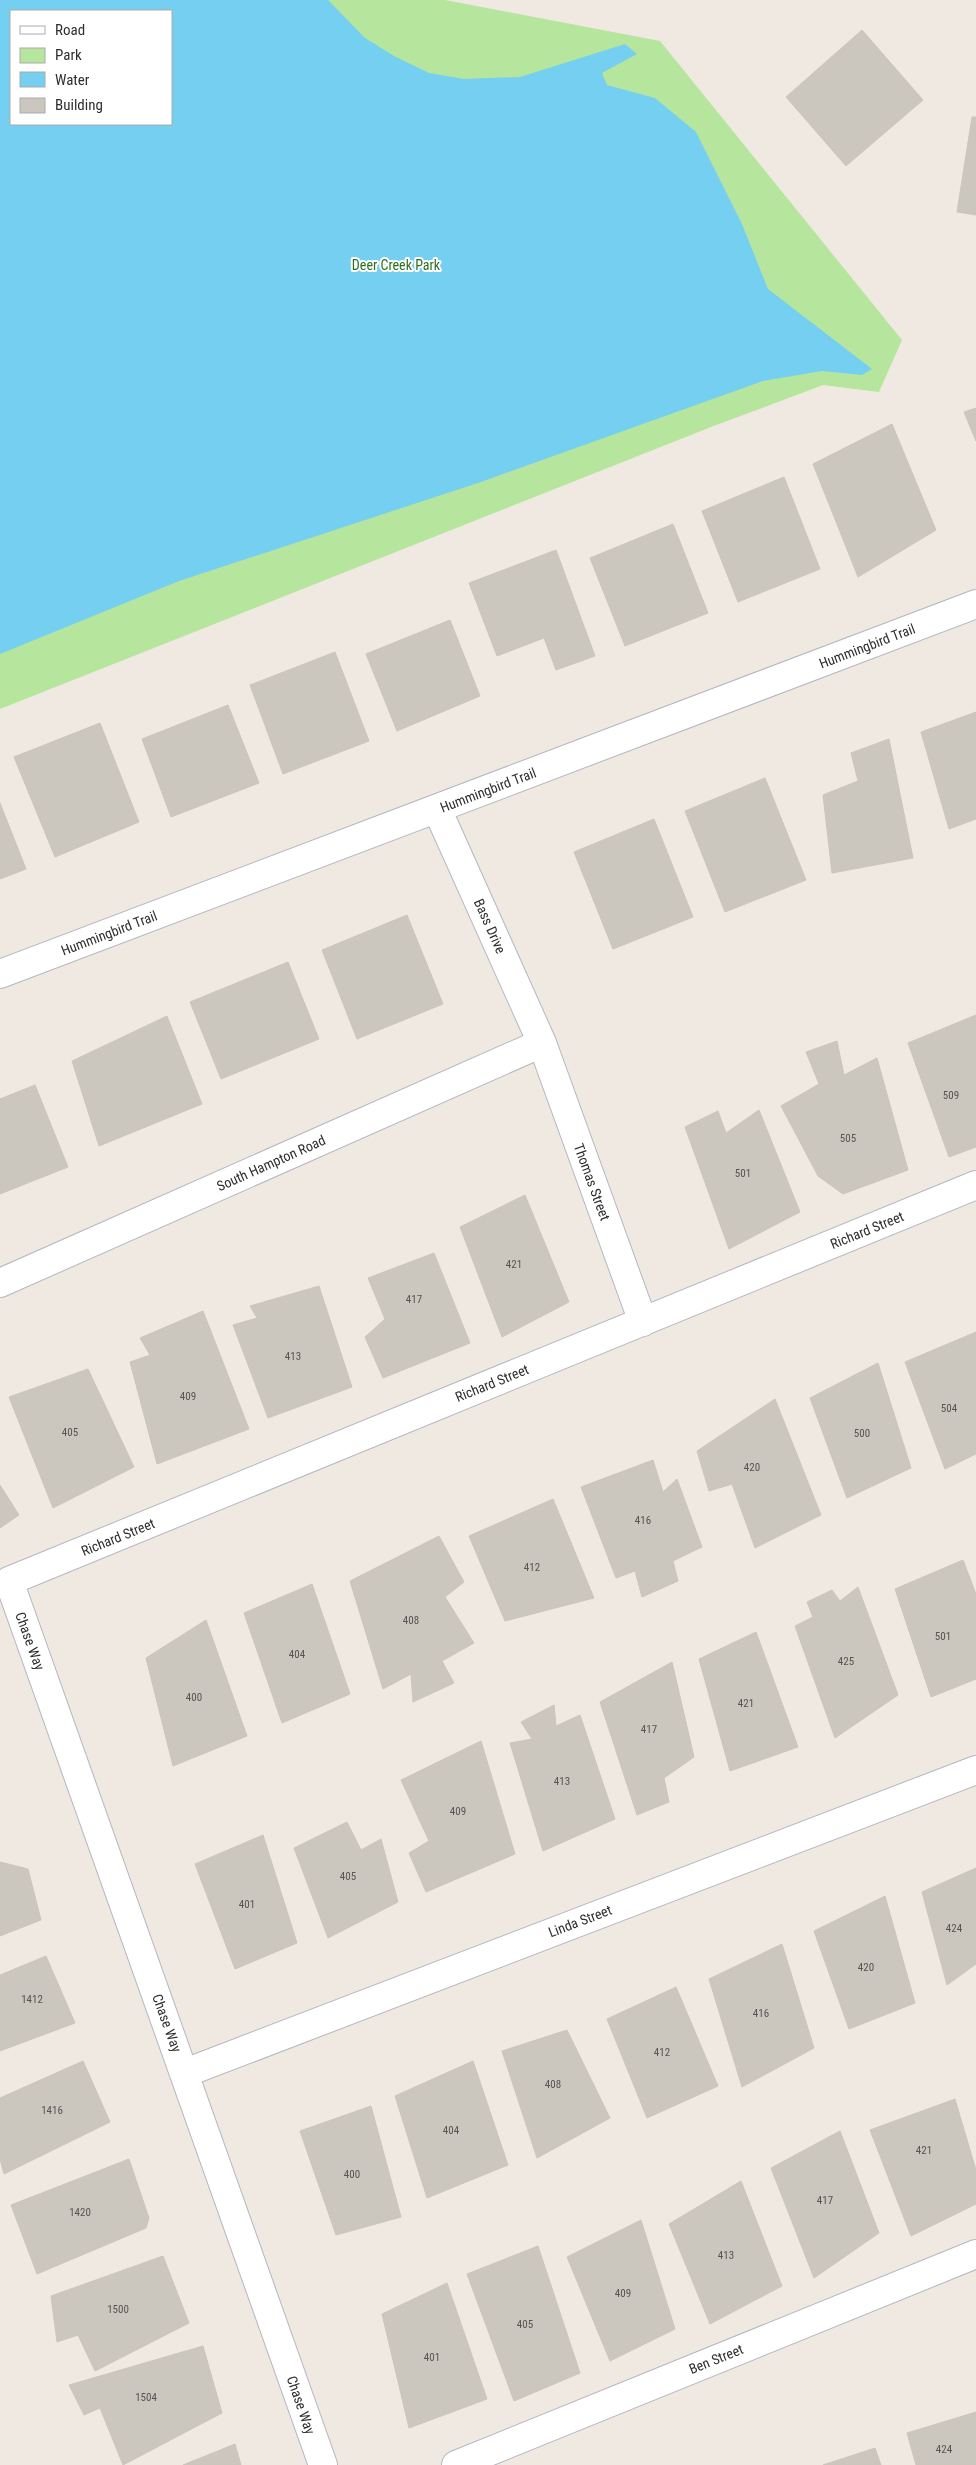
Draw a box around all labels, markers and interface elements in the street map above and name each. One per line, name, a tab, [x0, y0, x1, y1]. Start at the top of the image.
legend	[10, 10, 172, 125]
text: Road	[55, 21, 85, 39]
text: Park	[55, 46, 82, 64]
text: Water	[55, 71, 90, 89]
text: Building	[55, 96, 103, 114]
park label: Deer Creek Park	[352, 257, 441, 273]
street label: Hummingbird Trail	[817, 620, 917, 672]
street label: Hummingbird Trail	[438, 764, 538, 816]
street label: Bass Drive	[471, 896, 509, 956]
street label: Hummingbird Trail	[59, 907, 159, 959]
house number: 509	[943, 1089, 959, 1102]
street label: South Hampton Road	[214, 1132, 328, 1194]
house number: 505	[840, 1132, 856, 1145]
street label: Thomas Street	[571, 1141, 613, 1223]
house number: 501	[735, 1167, 751, 1180]
street label: Richard Street	[828, 1208, 906, 1252]
house number: 421	[506, 1258, 522, 1271]
house number: 417	[406, 1293, 422, 1306]
house number: 413	[285, 1350, 301, 1363]
street label: Richard Street	[453, 1361, 531, 1405]
house number: 409	[180, 1390, 196, 1403]
house number: 504	[941, 1402, 958, 1415]
house number: 405	[62, 1426, 78, 1439]
house number: 500	[854, 1427, 870, 1440]
house number: 420	[744, 1461, 760, 1474]
house number: 416	[635, 1514, 651, 1527]
street label: Richard Street	[79, 1515, 157, 1559]
house number: 412	[524, 1561, 540, 1574]
street label: Chase Way	[12, 1610, 48, 1672]
house number: 408	[403, 1614, 419, 1627]
house number: 501	[935, 1630, 951, 1643]
house number: 404	[289, 1648, 306, 1661]
house number: 425	[838, 1655, 854, 1668]
house number: 400	[186, 1691, 202, 1704]
house number: 421	[738, 1697, 754, 1710]
house number: 417	[641, 1723, 657, 1736]
house number: 413	[554, 1775, 570, 1788]
house number: 409	[450, 1805, 466, 1818]
house number: 405	[340, 1870, 356, 1883]
house number: 401	[239, 1898, 255, 1911]
street label: Linda Street	[546, 1902, 614, 1940]
house number: 424	[946, 1922, 963, 1935]
house number: 420	[858, 1961, 874, 1974]
street label: Chase Way	[149, 1992, 185, 2054]
house number: 1412	[21, 1993, 43, 2006]
house number: 416	[753, 2007, 769, 2020]
house number: 412	[654, 2046, 670, 2059]
house number: 408	[545, 2078, 561, 2091]
house number: 1416	[41, 2104, 63, 2117]
house number: 404	[443, 2124, 460, 2137]
house number: 421	[916, 2144, 932, 2157]
house number: 400	[344, 2168, 360, 2181]
house number: 417	[817, 2194, 833, 2207]
house number: 1420	[69, 2206, 91, 2219]
house number: 413	[718, 2249, 734, 2262]
house number: 409	[615, 2287, 631, 2300]
house number: 1500	[107, 2303, 129, 2316]
house number: 405	[517, 2318, 533, 2331]
street label: Ben Street	[687, 2341, 745, 2377]
house number: 401	[424, 2351, 440, 2364]
street label: Chase Way	[284, 2374, 318, 2436]
house number: 1504	[135, 2391, 157, 2404]
house number: 424	[936, 2443, 953, 2456]

